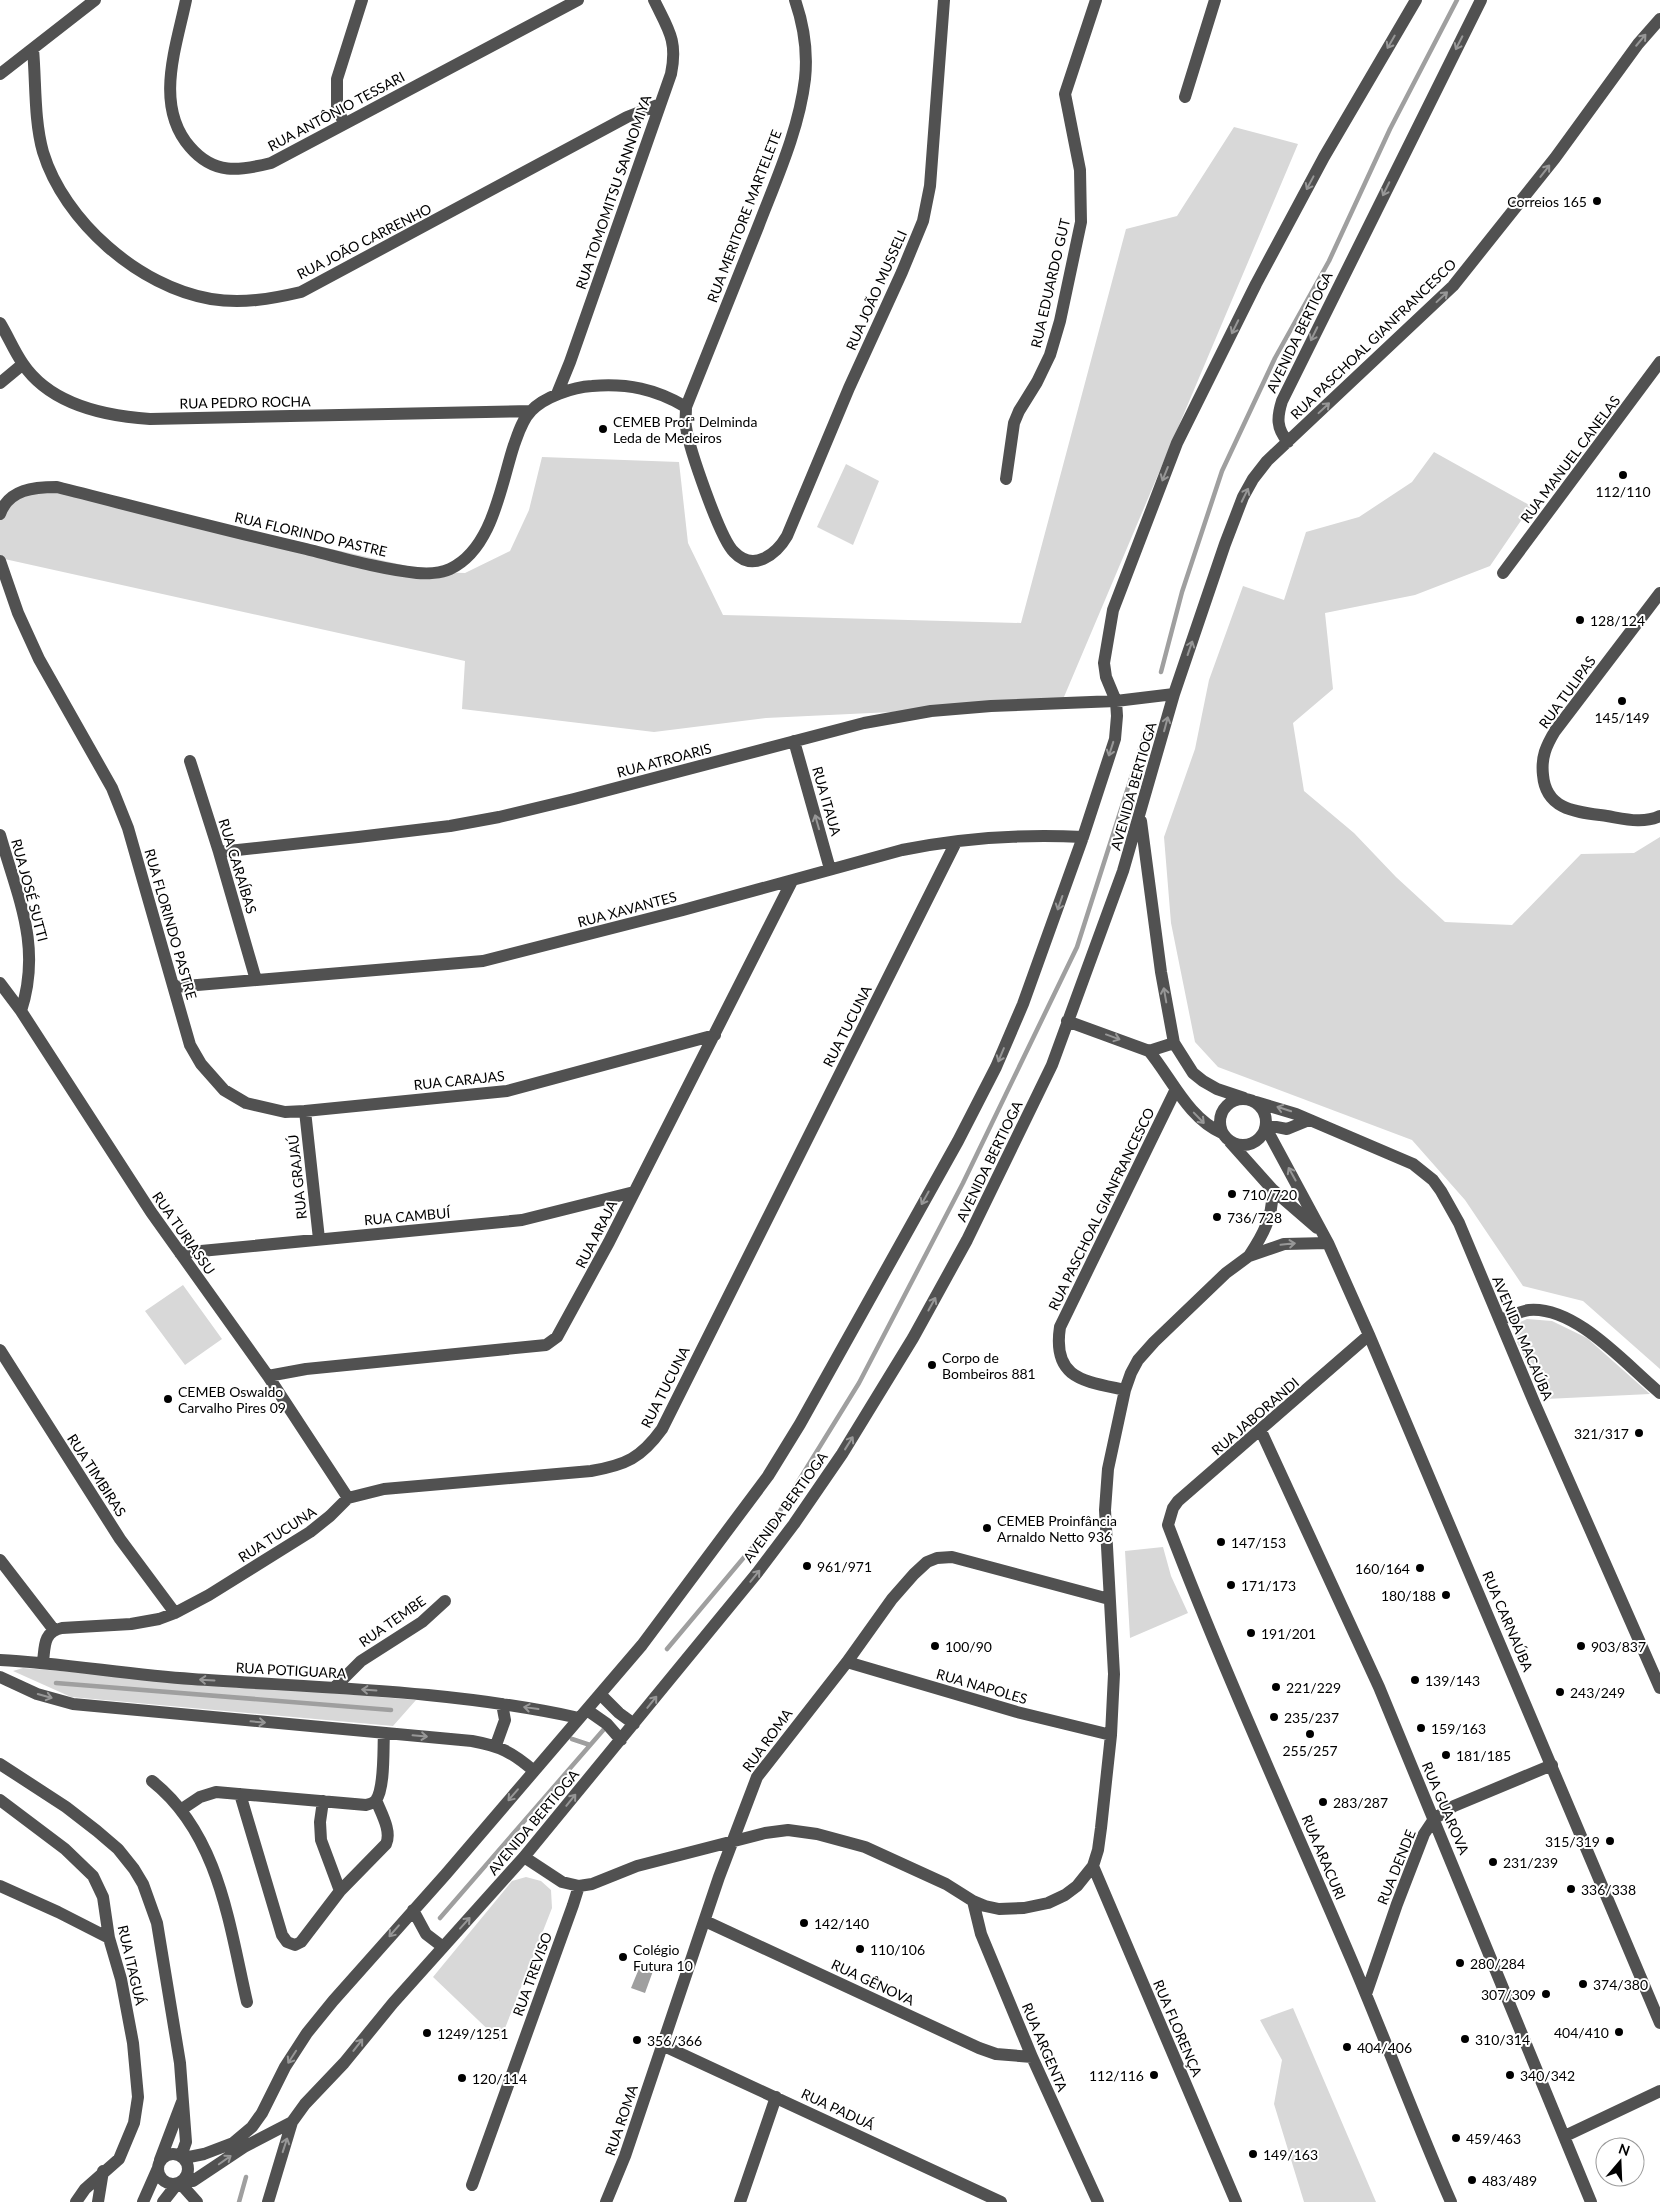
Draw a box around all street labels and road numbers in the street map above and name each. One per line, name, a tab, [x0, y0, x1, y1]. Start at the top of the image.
street label: RUA ANTÔNIO TESSARI	[265, 68, 407, 154]
street label: RUA TOMOMITSU SANNOMIYA	[572, 92, 654, 291]
street label: RUA MERITORE MARTELETE	[703, 127, 785, 305]
street label: RUA JOÃO CARRENHO	[294, 200, 434, 282]
street label: RUA EDUARDO GUT	[1027, 216, 1073, 350]
street label: RUA JOÃO MUSSELI	[842, 227, 910, 353]
street label: RUA PASCHOAL GIANFRANCESCO	[1287, 255, 1459, 423]
street label: AVENIDA BERTIOGA	[1262, 268, 1336, 395]
street label: RUA PEDRO ROCHA	[179, 392, 311, 412]
street label: RUA MANUEL CANELAS	[1517, 392, 1623, 526]
street label: RUA FLORINDO PASTRE	[233, 508, 389, 560]
street label: RUA TULIPAS	[1535, 652, 1599, 732]
street label: AVENIDA BERTIOGA	[1107, 720, 1160, 852]
street label: RUA ATROARIS	[615, 739, 713, 781]
street label: RUA ITAUA	[809, 764, 845, 838]
street label: RUA CARAÍBAS	[215, 816, 261, 916]
street label: RUA JOSÉ SUTTI	[8, 837, 52, 943]
street label: RUA FLORINDO PASTRE	[141, 847, 201, 1001]
street label: RUA XAVANTES	[576, 888, 678, 930]
street label: RUA TUCUNA	[819, 982, 875, 1070]
street label: RUA CARAJAS	[413, 1067, 505, 1093]
street label: AVENIDA BERTIOGA	[952, 1097, 1026, 1224]
street label: RUA PASCHOAL GIANFRANCESCO	[1044, 1105, 1158, 1313]
street label: RUA GRAJAÚ	[284, 1134, 310, 1220]
street label: RUA TURIASSU	[149, 1188, 219, 1278]
street label: RUA ARAJA	[572, 1197, 621, 1271]
street label: RUA CAMBUÍ	[363, 1204, 452, 1228]
street label: AVENIDA MACAÚBA	[1489, 1273, 1557, 1403]
street label: RUA TUCUNA	[637, 1343, 693, 1431]
street label: RUA JABORANDI	[1208, 1374, 1302, 1458]
street label: RUA TIMBIRAS	[64, 1431, 130, 1519]
street label: AVENIDA BERTIOGA	[739, 1448, 831, 1566]
street label: RUA TUCUNA	[235, 1502, 320, 1565]
street label: RUA CARNAÚBA	[1479, 1568, 1537, 1674]
street label: RUA TEMBE	[355, 1592, 429, 1650]
street label: RUA POTIGUARA	[235, 1659, 347, 1681]
street label: RUA NAPOLES	[934, 1665, 1030, 1707]
street label: RUA ROMA	[738, 1705, 796, 1775]
street label: RUA GUAROVA	[1419, 1759, 1473, 1857]
street label: AVENIDA BERTIOGA	[484, 1765, 582, 1878]
street label: RUA ARACURI	[1298, 1812, 1350, 1902]
street label: RUA DENDE	[1373, 1827, 1419, 1907]
street label: RUA ITAGUÁ	[115, 1923, 150, 2007]
street label: RUA TREVISO	[509, 1930, 555, 2018]
street label: RUA GÊNOVA	[829, 1955, 918, 2009]
street label: RUA FLORENÇA	[1150, 1977, 1206, 2079]
street label: RUA ARGENTA	[1019, 2000, 1072, 2094]
street label: RUA ROMA	[601, 2082, 641, 2158]
street label: RUA PADUÁ	[799, 2085, 878, 2134]

